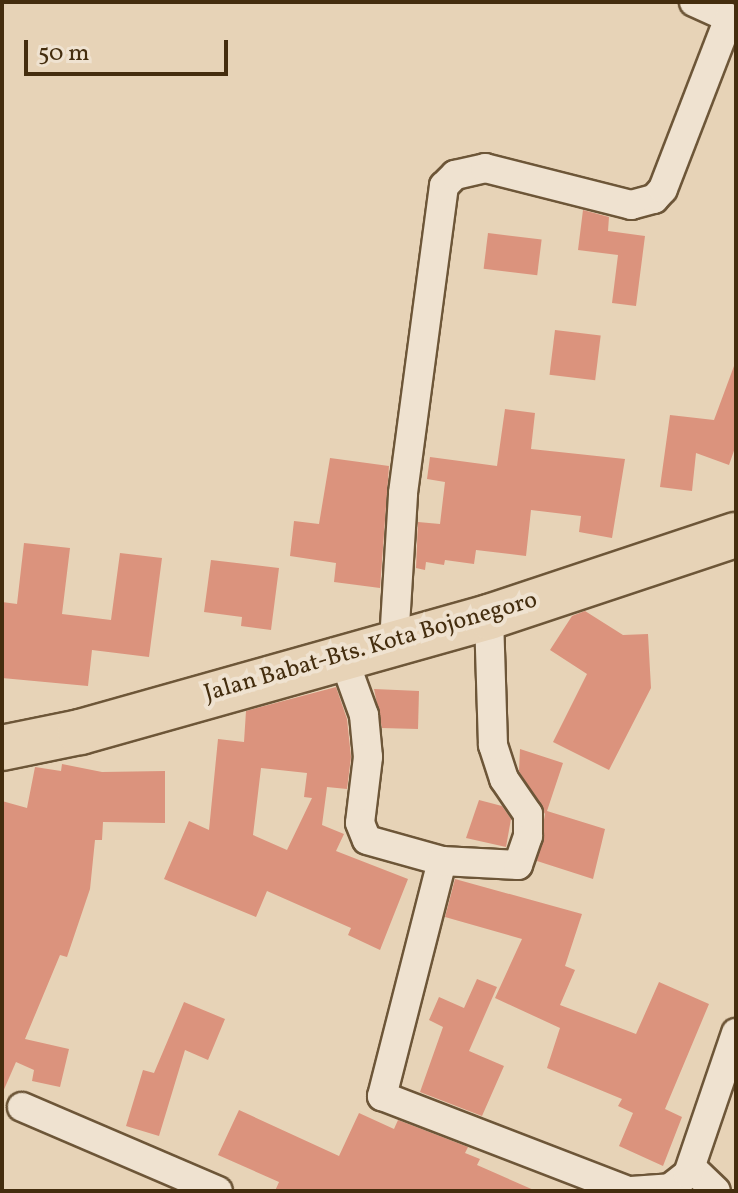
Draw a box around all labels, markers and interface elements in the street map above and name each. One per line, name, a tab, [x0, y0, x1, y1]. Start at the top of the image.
scale bar	[28, 24, 232, 74]
text: 50 m	[38, 37, 90, 71]
street label: Jalan Babat-Bts. Kota Bojonegoro	[201, 587, 541, 709]

